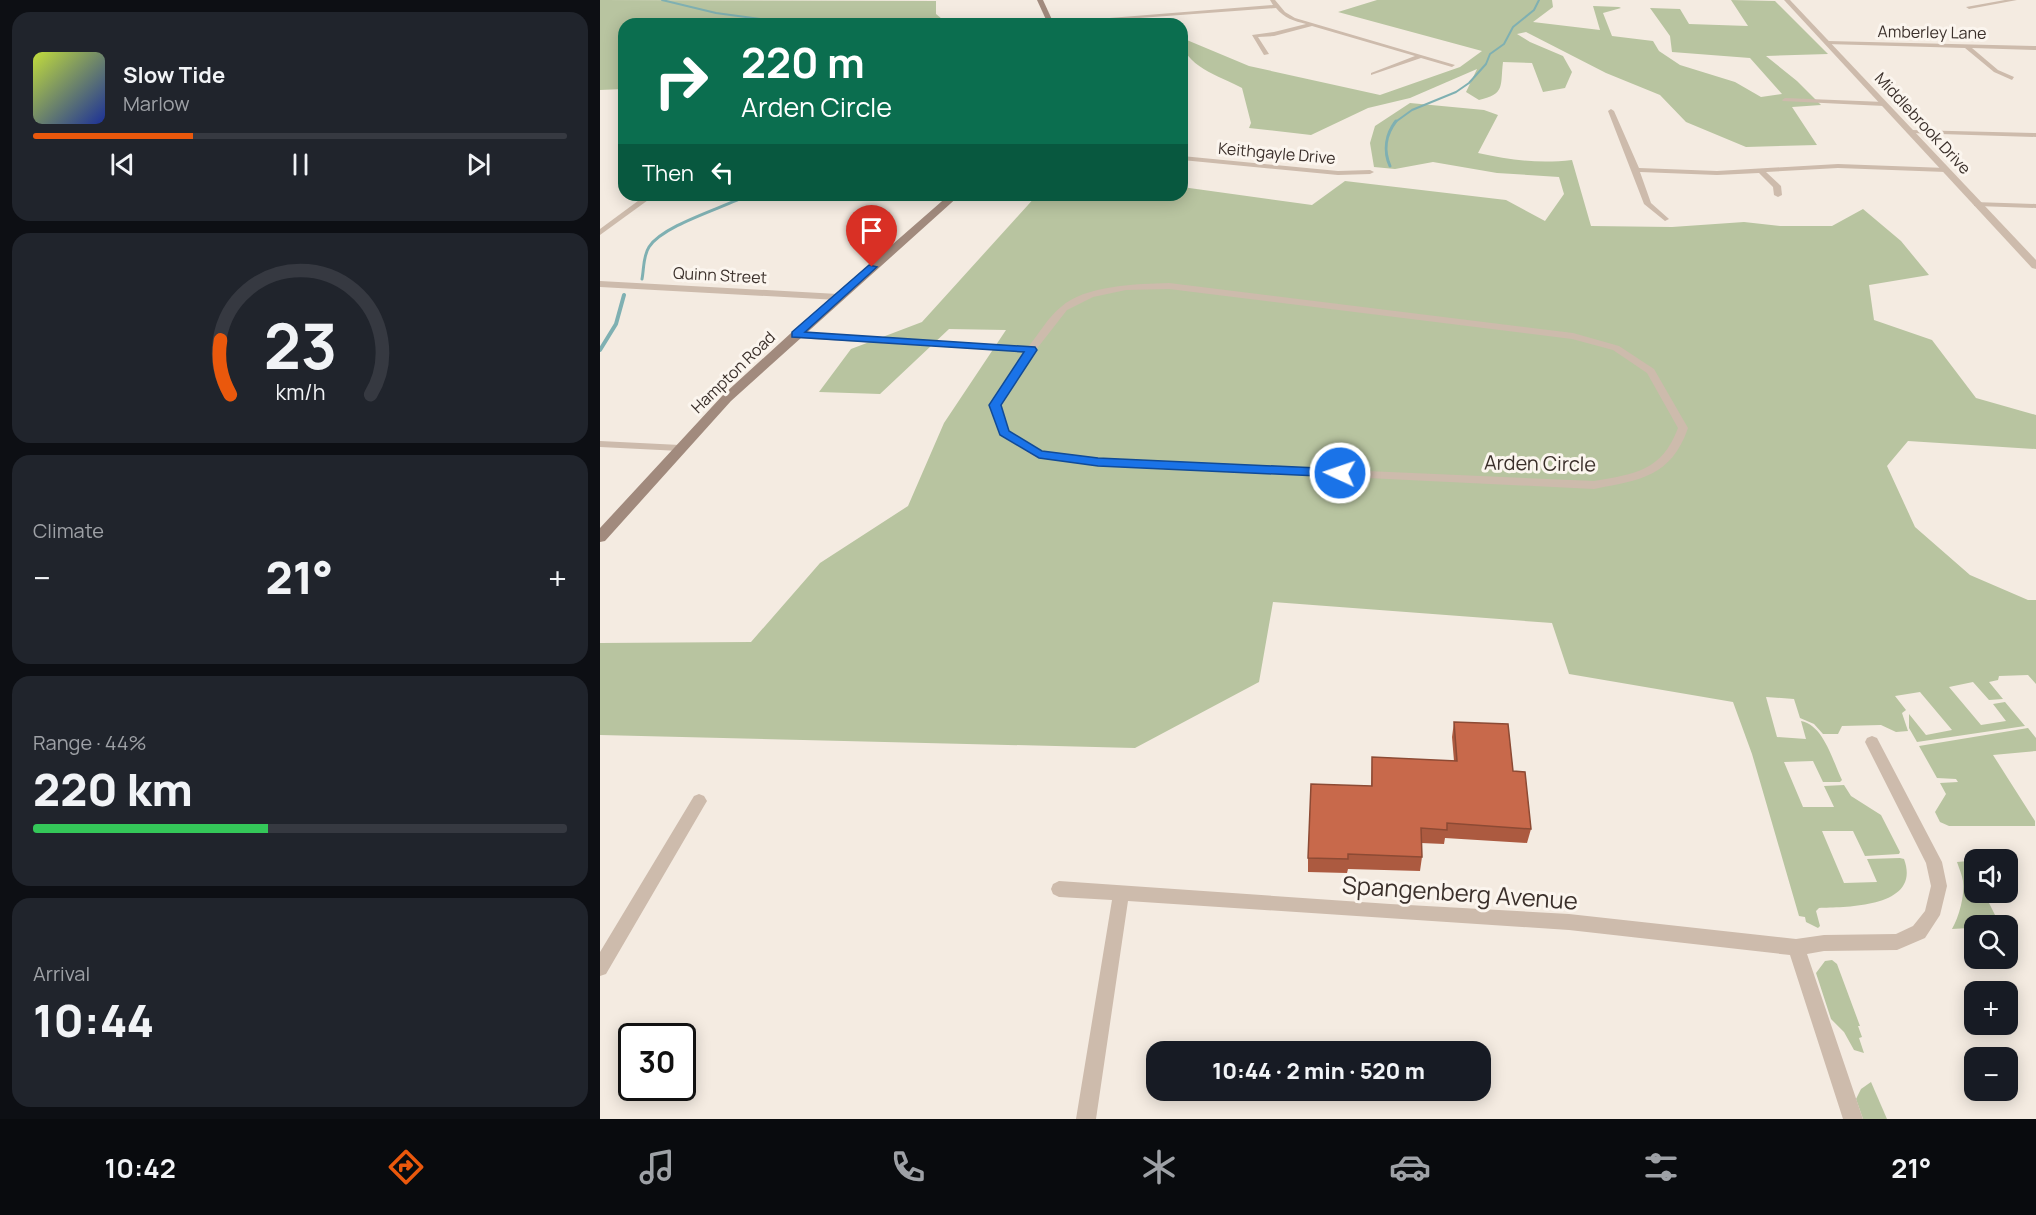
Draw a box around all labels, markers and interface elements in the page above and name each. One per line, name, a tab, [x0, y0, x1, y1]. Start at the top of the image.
street label: Amberley Lane	[1877, 20, 1987, 44]
text: 220 m	[741, 33, 865, 91]
icon: right	[642, 42, 720, 120]
text: Slow Tide	[123, 60, 225, 90]
street label: Middlebrook Drive	[1870, 67, 1976, 179]
text: Arden Circle	[741, 88, 892, 125]
text: Marlow	[123, 90, 190, 117]
street label: Keithgayle Drive	[1217, 137, 1337, 169]
icon: previous	[106, 148, 139, 181]
icon: pause	[284, 148, 317, 181]
icon: next	[462, 148, 495, 181]
icon: left	[706, 156, 739, 189]
text: Then	[642, 158, 694, 188]
pin	[846, 205, 897, 267]
icon: arrive	[855, 214, 888, 247]
street label: Quinn Street	[672, 262, 768, 288]
text: 23	[263, 302, 337, 388]
street label: Hampton Road	[686, 326, 780, 418]
text: km/h	[275, 378, 325, 407]
position arrow	[1308, 441, 1372, 505]
street label: Arden Circle	[1484, 449, 1596, 477]
text: Climate	[33, 517, 104, 544]
text: 21°	[265, 546, 333, 608]
text: −	[33, 555, 51, 600]
text: +	[548, 555, 567, 600]
text: Range · 44%	[33, 729, 146, 756]
text: 220 km	[33, 758, 193, 820]
map controls	[1964, 849, 2018, 1101]
button: sound	[1964, 849, 2018, 903]
street label: Spangenberg Avenue	[1341, 867, 1579, 917]
button: search	[1964, 915, 2018, 969]
text: Arrival	[33, 960, 90, 987]
button: +	[1964, 981, 2018, 1035]
text: 10:44	[33, 989, 154, 1051]
speed limit sign: 30	[618, 1023, 696, 1101]
button: −	[1964, 1047, 2018, 1101]
text: 10:44 · 2 min · 520 m	[1212, 1056, 1425, 1086]
icon: directions	[385, 1146, 427, 1188]
icon: music	[636, 1146, 678, 1188]
icon: phone	[887, 1146, 929, 1188]
icon: climate	[1138, 1146, 1180, 1188]
icon: car	[1389, 1146, 1431, 1188]
icon: filters	[1640, 1146, 1682, 1188]
text: 10:42	[105, 1149, 176, 1186]
text: 21°	[1891, 1149, 1931, 1186]

